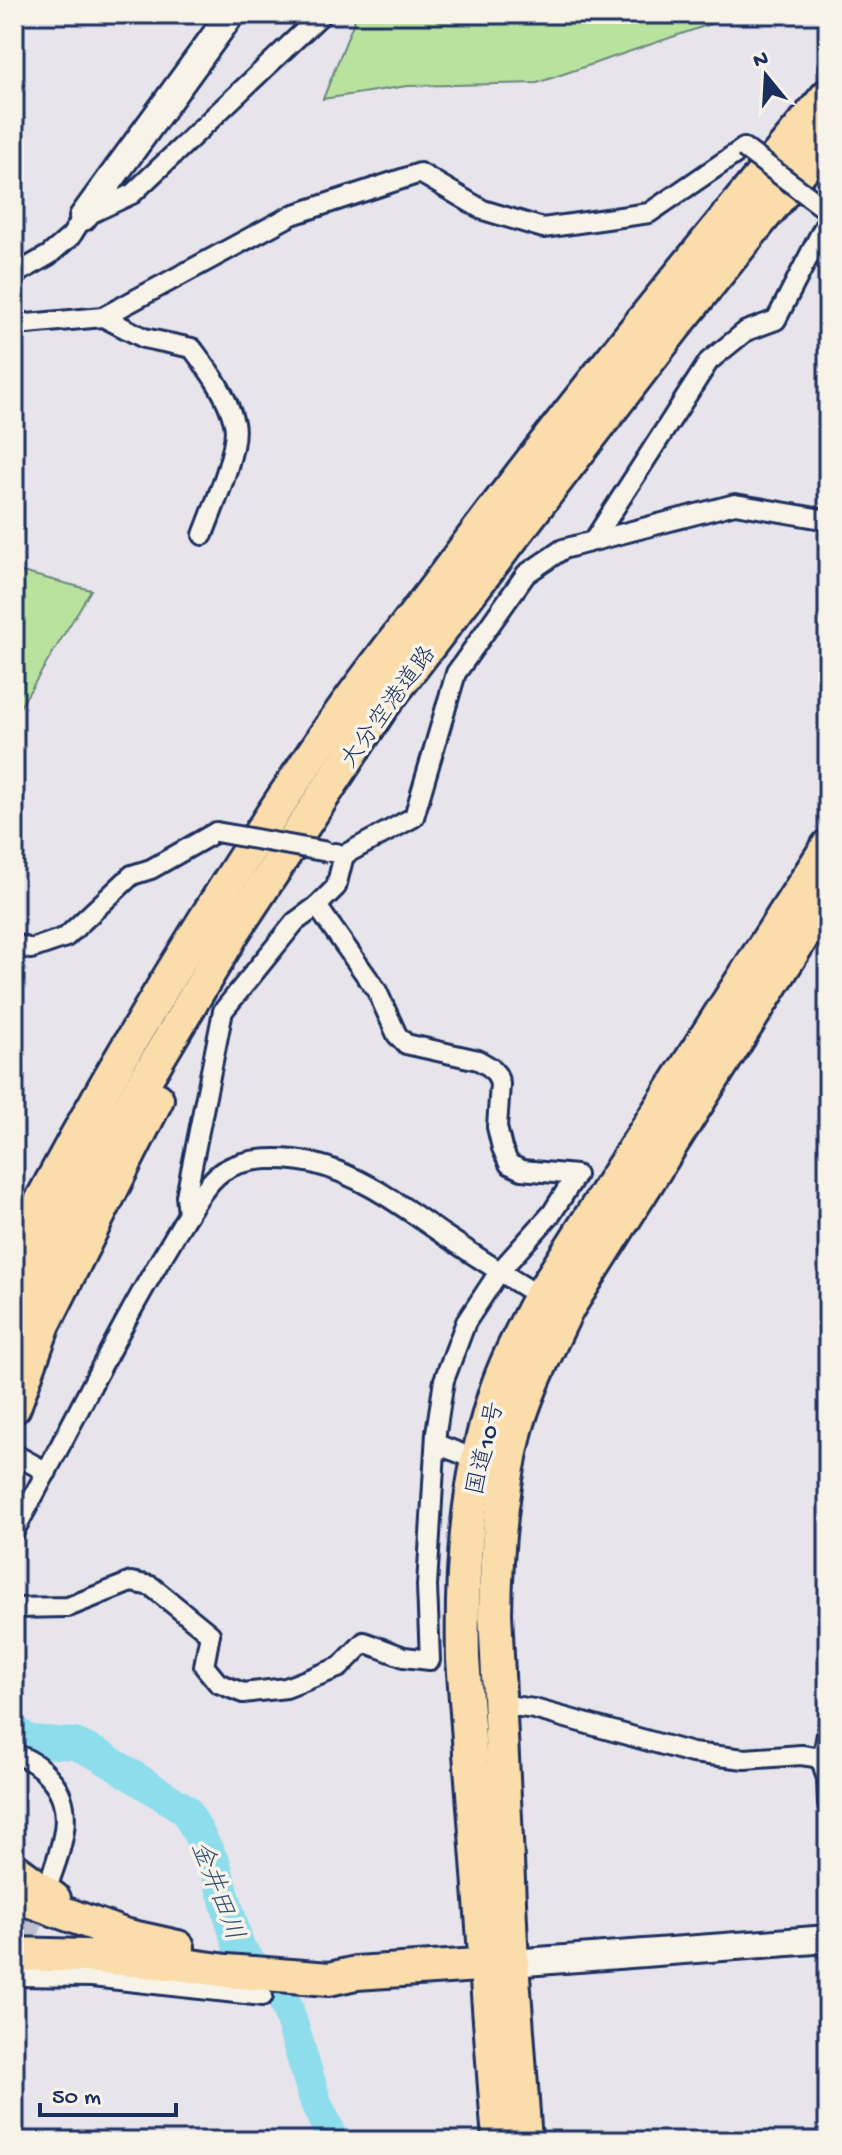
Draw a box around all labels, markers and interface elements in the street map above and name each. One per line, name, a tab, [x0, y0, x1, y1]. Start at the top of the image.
north arrow	[726, 36, 806, 116]
text: N	[750, 46, 772, 75]
street label: 大分空港道路	[335, 641, 444, 775]
street label: 国道10号	[462, 1399, 512, 1498]
water label: 金井田川	[182, 1837, 250, 1946]
scale bar	[40, 2067, 176, 2117]
text: 50 m	[52, 2084, 101, 2113]

